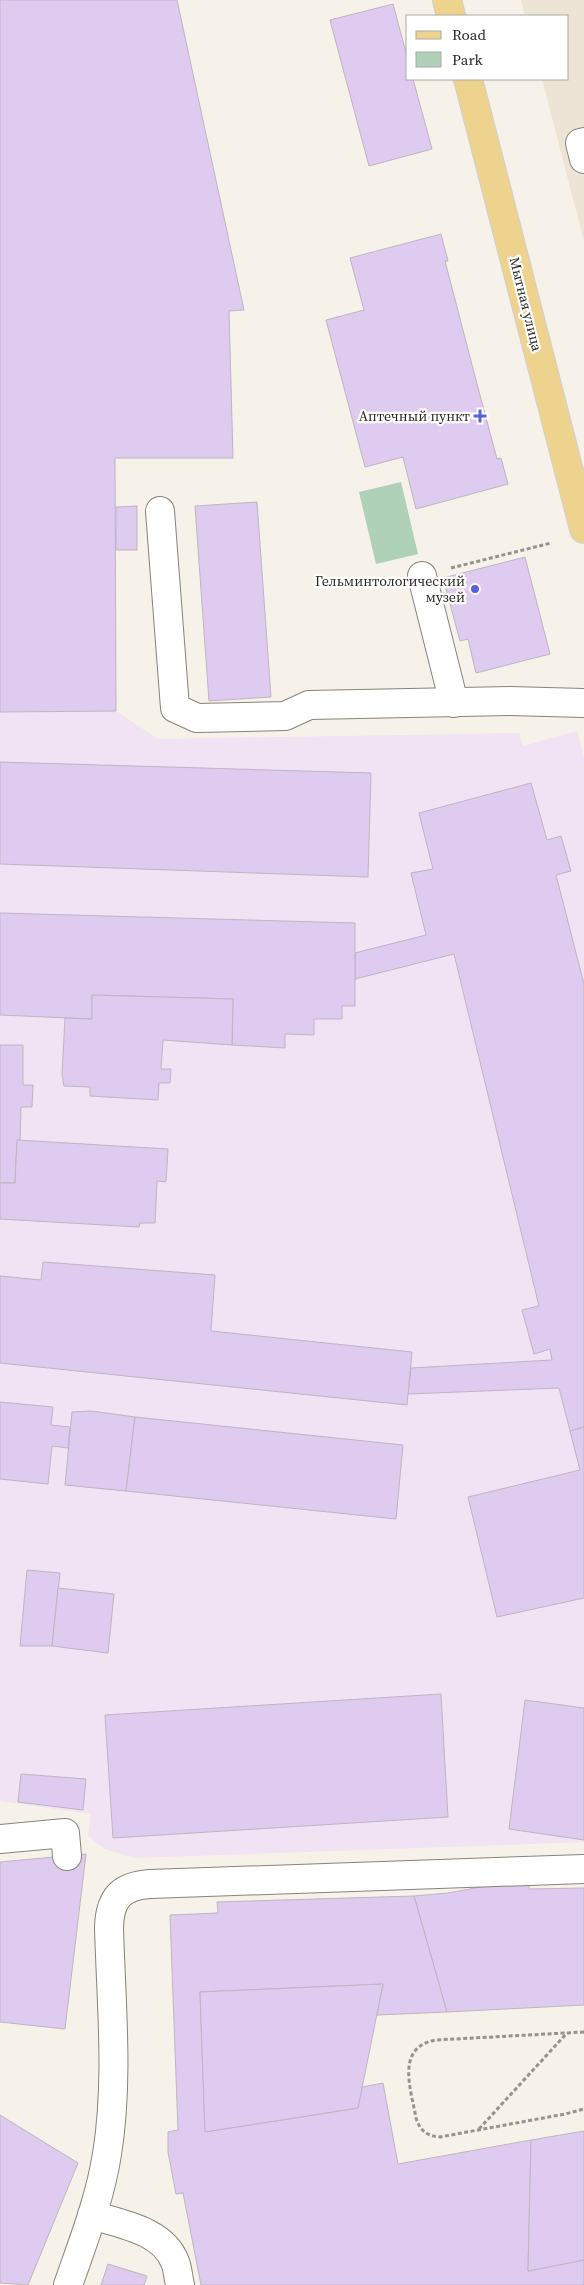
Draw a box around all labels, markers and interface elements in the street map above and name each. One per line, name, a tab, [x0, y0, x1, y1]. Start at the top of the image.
legend	[406, 15, 569, 80]
text: Road	[452, 24, 486, 45]
text: Park	[452, 49, 484, 70]
street label: Мытная улица	[505, 255, 548, 354]
place label: Аптечный пункт	[359, 406, 471, 426]
marker: Аптечный пункт	[474, 410, 486, 422]
place label: Гельминтологический музей	[315, 571, 465, 607]
marker: Гельминтологический музей	[469, 583, 481, 595]

